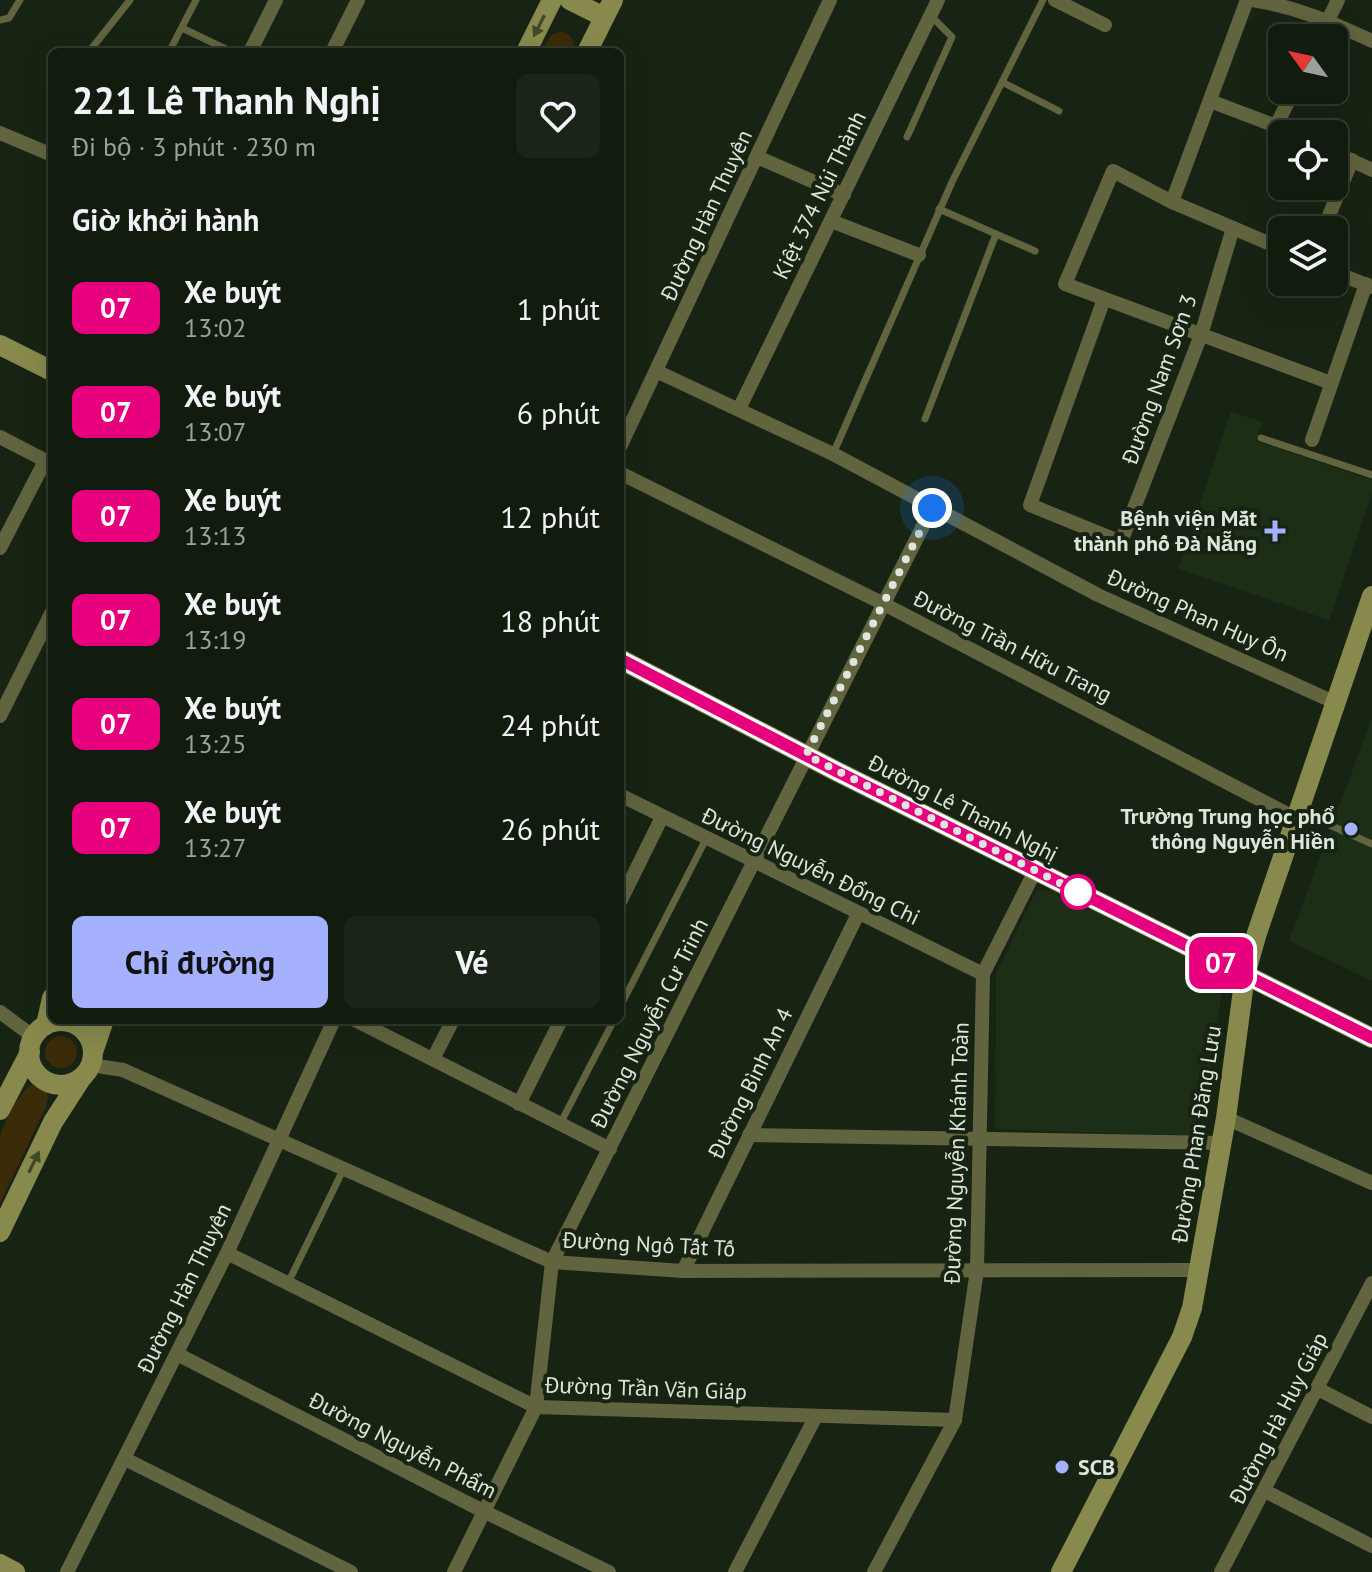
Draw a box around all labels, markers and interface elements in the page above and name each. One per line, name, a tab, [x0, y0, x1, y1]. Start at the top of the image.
one-way arrow	[532, 15, 545, 38]
north arrow	[1268, 24, 1348, 104]
map controls	[1268, 24, 1348, 296]
button: heart	[516, 74, 600, 158]
text: 221 Lê Thanh Nghị	[72, 75, 381, 124]
street label: Kiệt 374 Núi Thành	[766, 106, 872, 284]
button: locate	[1268, 120, 1348, 200]
street label: Đường Hàn Thuyên	[654, 125, 758, 306]
text: Đi bộ · 3 phút · 230 m	[72, 130, 316, 163]
text: Giờ khởi hành	[72, 200, 259, 239]
button: layers	[1268, 216, 1348, 296]
text: Xe buýt	[184, 272, 281, 311]
text: 07	[100, 289, 132, 326]
text: 1 phút	[517, 289, 600, 328]
street label: Đường Nam Sơn 3	[1115, 290, 1203, 469]
text: 13:02	[184, 311, 246, 344]
text: Xe buýt	[184, 376, 281, 415]
text: 07	[100, 393, 132, 430]
text: 6 phút	[517, 393, 600, 432]
text: 13:07	[184, 415, 246, 448]
text: Xe buýt	[184, 480, 281, 519]
your location	[912, 488, 952, 528]
text: 07	[100, 497, 132, 534]
text: 12 phút	[500, 497, 600, 536]
place label: Bệnh viện Mắt thành phố Đà Nẵng	[1074, 504, 1257, 557]
text: 13:13	[184, 519, 246, 552]
marker: Bệnh viện Mắt thành phố Đà Nẵng	[1264, 520, 1286, 542]
street label: Đường Phan Huy Ôn	[1102, 562, 1293, 668]
street label: Đường Trần Hữu Trang	[908, 583, 1117, 708]
text: Xe buýt	[184, 584, 281, 623]
text: 07	[100, 601, 132, 638]
text: 18 phút	[500, 601, 600, 640]
text: 13:19	[184, 623, 246, 656]
text: Xe buýt	[184, 688, 281, 727]
text: 07	[100, 705, 132, 742]
text: 24 phút	[500, 705, 600, 744]
text: 13:25	[184, 727, 246, 760]
street label: Đường Lê Thanh Nghị	[863, 748, 1062, 868]
text: Xe buýt	[184, 792, 281, 831]
street label: Đường Nguyễn Đổng Chi	[696, 801, 925, 931]
place label: Trường Trung học phổ thông Nguyễn Hiền	[1121, 802, 1335, 855]
text: 07	[100, 809, 132, 846]
text: 26 phút	[500, 809, 600, 848]
marker: Trường Trung học phổ thông Nguyễn Hiền	[1342, 820, 1360, 838]
text: 13:27	[184, 831, 246, 864]
unlabelled marker	[1061, 875, 1095, 909]
street label: Đường Nguyễn Cư Trinh	[583, 913, 714, 1134]
button: Chỉ đường	[72, 916, 328, 1008]
button: Vé	[344, 916, 600, 1008]
line badge: 07	[1185, 937, 1257, 989]
text: 07	[1205, 944, 1237, 981]
street label: Đường Bình An 4	[701, 1003, 799, 1164]
street label: Đường Nguyễn Khánh Toàn	[937, 1022, 975, 1285]
street label: Đường Phan Đăng Lưu	[1165, 1023, 1227, 1246]
one-way arrow	[27, 1150, 41, 1173]
street label: Đường Hàn Thuyên	[130, 1198, 237, 1378]
street label: Đường Ngô Tất Tố	[561, 1225, 736, 1263]
street label: Đường Hà Huy Giáp	[1222, 1327, 1333, 1509]
street label: Đường Trần Văn Giáp	[544, 1370, 747, 1406]
street label: Đường Nguyễn Phẩm	[304, 1385, 501, 1504]
place label: SCB	[1078, 1453, 1115, 1481]
marker: SCB	[1053, 1458, 1071, 1476]

